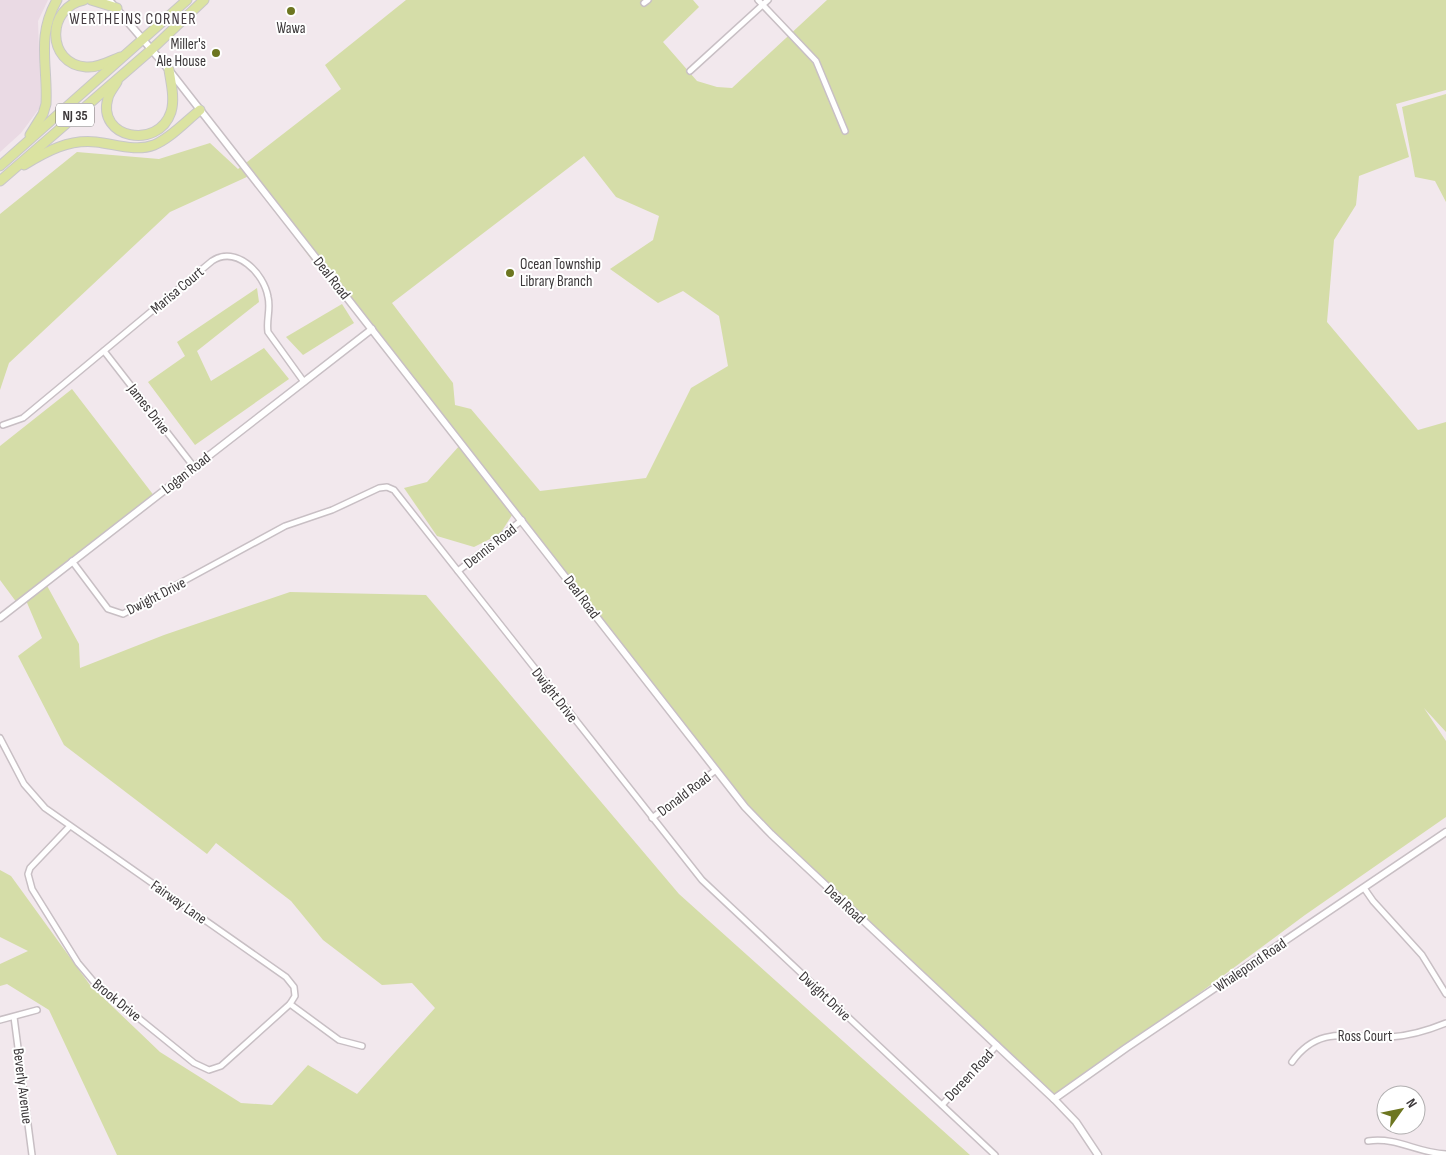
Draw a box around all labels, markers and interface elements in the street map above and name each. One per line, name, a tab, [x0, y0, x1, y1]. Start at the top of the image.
marker: Wawa	[285, 5, 297, 17]
district label: WERTHEINS CORNER	[69, 10, 197, 29]
place label: Wawa	[276, 19, 306, 38]
place label: Miller's Ale House	[156, 35, 206, 71]
marker: Miller's Ale House	[210, 47, 222, 59]
road number: NJ 35	[56, 104, 94, 126]
street label: Deal Road	[309, 253, 354, 304]
place label: Ocean Township Library Branch	[520, 255, 601, 291]
street label: Marisa Court	[147, 262, 208, 318]
marker: Ocean Township Library Branch	[504, 267, 516, 279]
street label: James Drive	[123, 380, 174, 438]
street label: Logan Road	[158, 448, 215, 498]
street label: Dennis Road	[460, 520, 521, 573]
street label: Deal Road	[559, 572, 604, 623]
street label: Dwight Drive	[123, 573, 189, 619]
street label: Dwight Drive	[527, 664, 582, 726]
street label: Donald Road	[654, 768, 715, 821]
street label: Fairway Lane	[147, 876, 211, 929]
street label: Deal Road	[820, 881, 869, 928]
street label: Whalepond Road	[1210, 934, 1290, 997]
street label: Dwight Drive	[795, 968, 855, 1025]
street label: Brook Drive	[88, 975, 145, 1026]
street label: Ross Court	[1338, 1027, 1393, 1046]
street label: Doreen Road	[941, 1046, 998, 1105]
street label: Beverly Avenue	[8, 1047, 37, 1125]
north arrow	[1376, 1085, 1426, 1135]
text: N	[1402, 1095, 1421, 1111]

